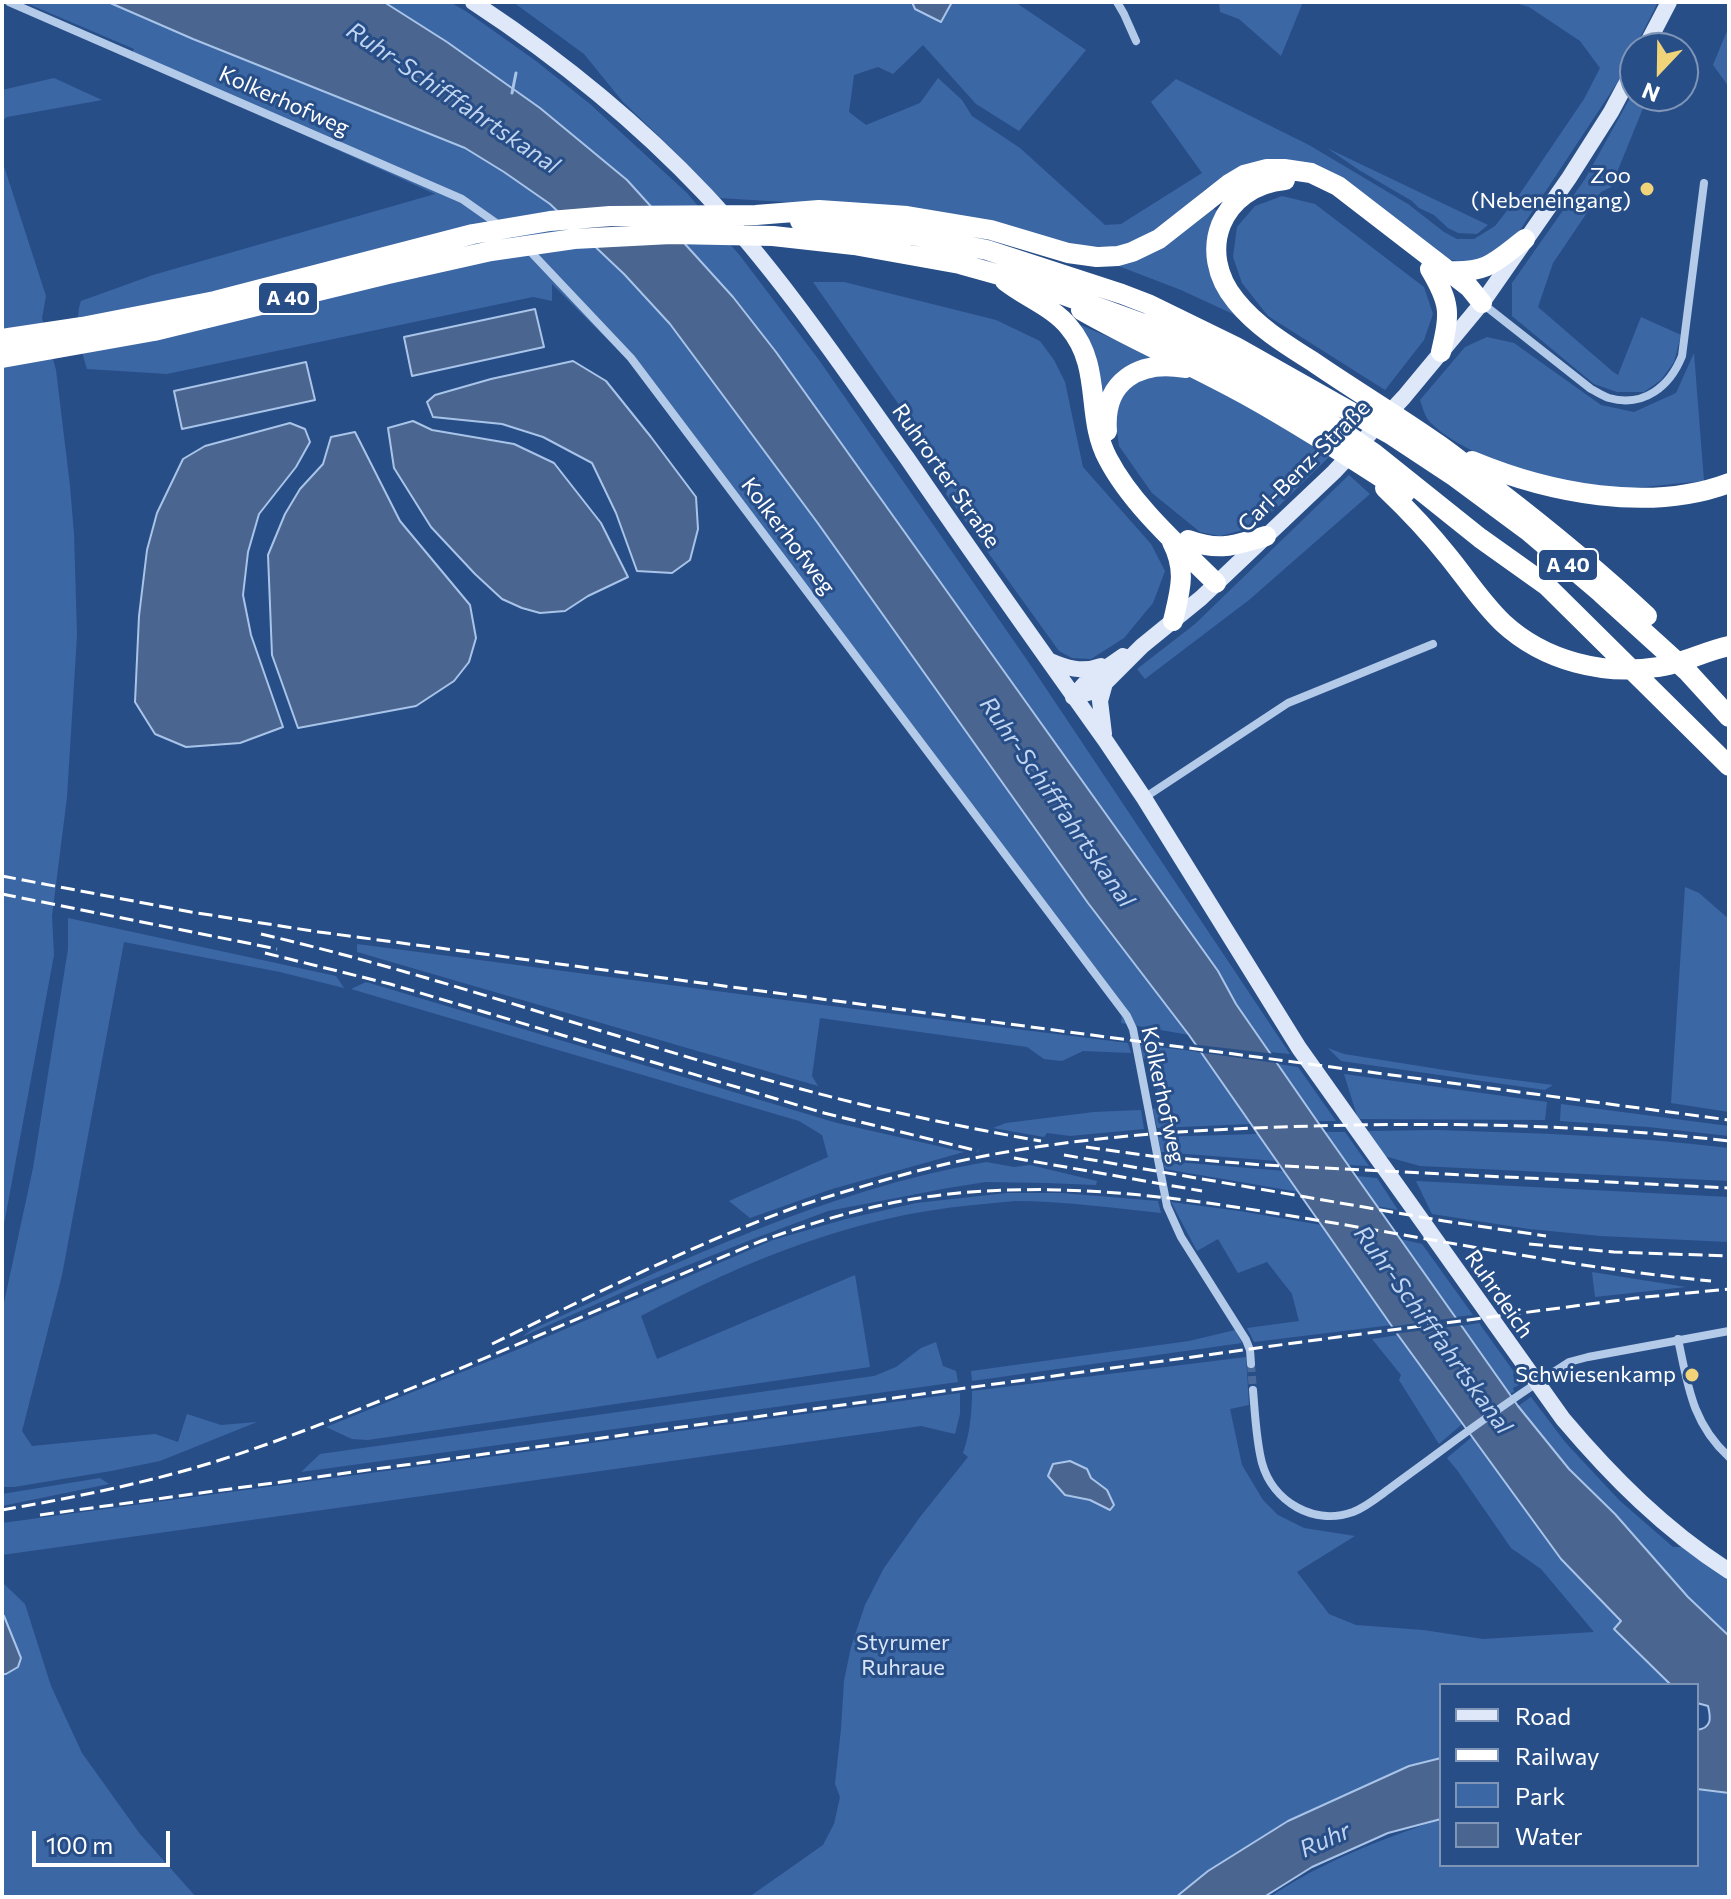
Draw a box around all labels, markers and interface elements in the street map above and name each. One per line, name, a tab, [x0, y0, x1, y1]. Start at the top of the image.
water label: Ruhr-Schifffahrtskanal	[341, 16, 565, 180]
north arrow	[1619, 32, 1699, 112]
street label: Kolkerhofweg	[215, 61, 353, 141]
text: N	[1638, 77, 1663, 108]
place label: Zoo (Nebeneingang)	[1471, 163, 1631, 214]
marker: Zoo (Nebeneingang)	[1638, 180, 1656, 198]
road number: A 40	[258, 282, 318, 314]
street label: Carl-Benz-Straße	[1233, 395, 1375, 537]
street label: Ruhrorter Straße	[886, 399, 1006, 553]
street label: Kolkerhofweg	[735, 472, 841, 600]
road number: A 40	[1538, 549, 1598, 581]
water label: Ruhr-Schifffahrtskanal	[973, 691, 1141, 913]
street label: Kolkerhofweg	[1136, 1024, 1190, 1166]
water label: Ruhr-Schifffahrtskanal	[1348, 1220, 1518, 1440]
street label: Ruhrdeich	[1459, 1245, 1539, 1343]
place label: Schwiesenkamp	[1515, 1362, 1676, 1388]
marker: Schwiesenkamp	[1683, 1366, 1701, 1384]
park label: Styrumer Ruhraue	[856, 1630, 950, 1682]
legend	[1439, 1683, 1699, 1867]
text: Road	[1515, 1701, 1571, 1730]
text: Railway	[1515, 1741, 1600, 1770]
text: Park	[1515, 1781, 1565, 1810]
scale bar	[36, 1815, 174, 1865]
water label: Ruhr	[1295, 1816, 1355, 1864]
text: Water	[1515, 1821, 1583, 1850]
text: 100 m	[46, 1830, 113, 1859]

